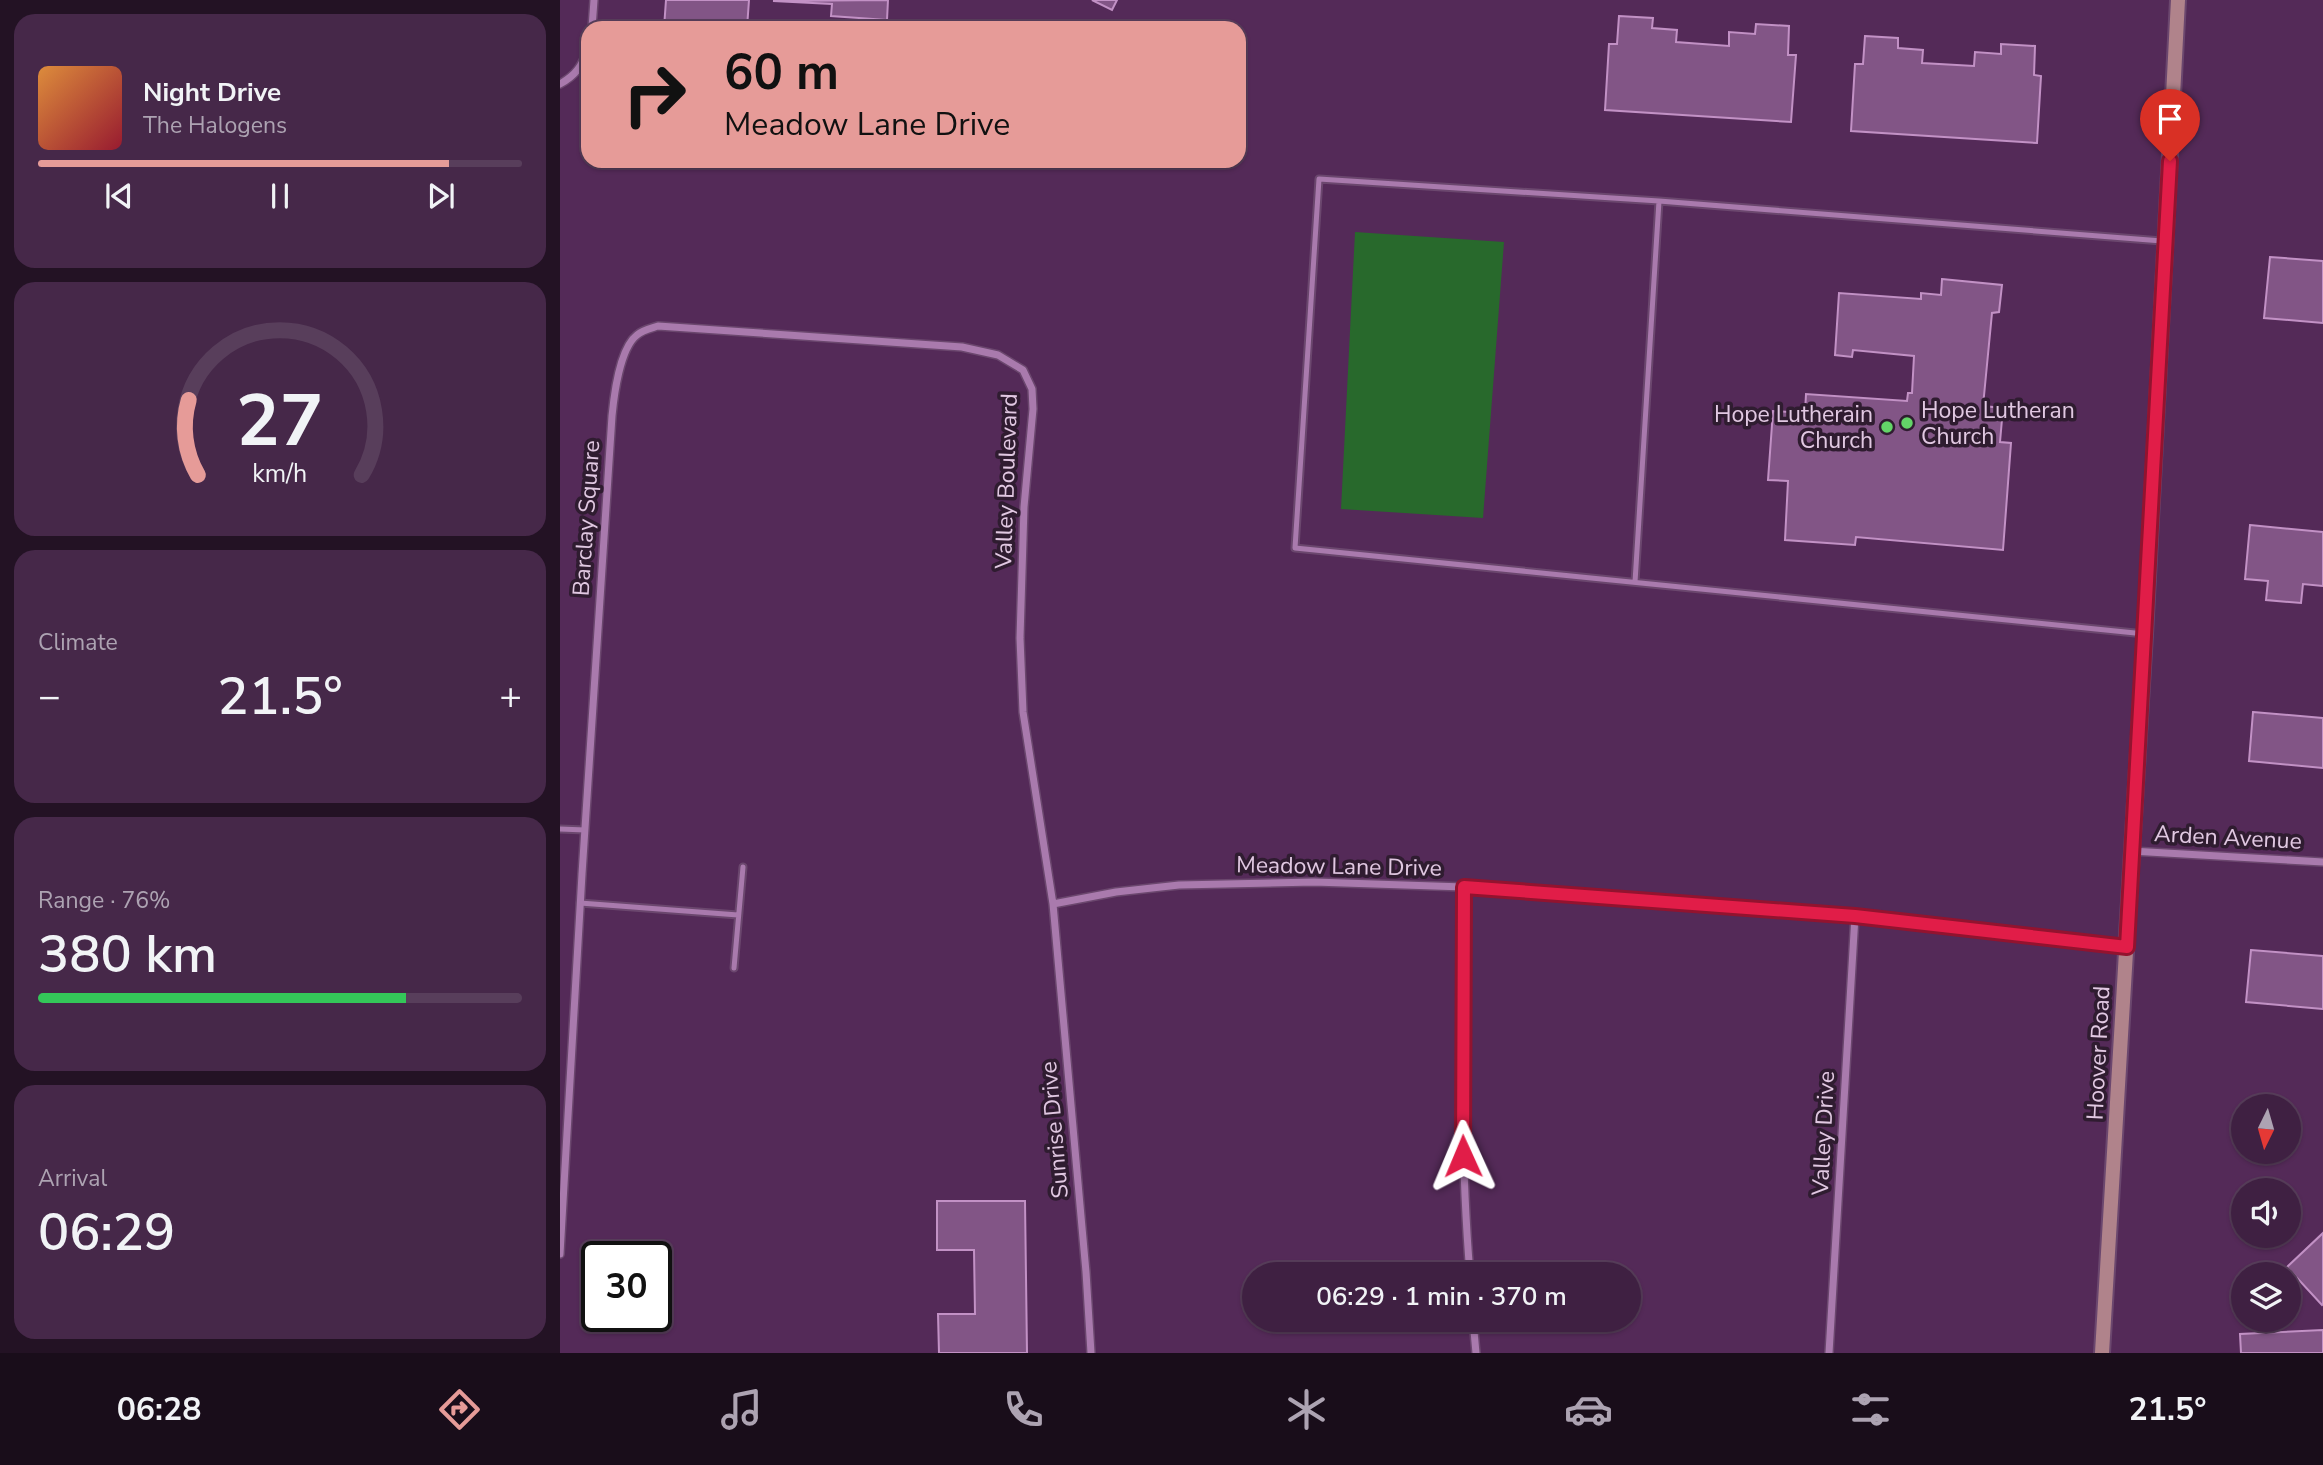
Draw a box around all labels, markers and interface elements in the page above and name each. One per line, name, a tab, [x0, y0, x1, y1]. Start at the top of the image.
text: 60 m	[724, 39, 839, 106]
icon: right	[609, 49, 700, 140]
text: Night Drive	[143, 75, 281, 110]
pin	[2140, 89, 2200, 161]
icon: arrive	[2151, 100, 2189, 138]
text: Meadow Lane Drive	[724, 103, 1010, 146]
text: The Halogens	[143, 110, 287, 141]
icon: previous	[100, 177, 138, 215]
icon: pause	[261, 177, 299, 215]
icon: next	[422, 177, 460, 215]
text: 27	[236, 371, 324, 471]
street label: Valley Boulevard	[988, 393, 1025, 570]
place label: Hope Lutheran Church	[1921, 395, 2075, 452]
place label: Hope Lutherain Church	[1714, 399, 1873, 456]
marker: Hope Lutheran Church	[1899, 415, 1915, 431]
marker: Hope Lutherain Church	[1879, 419, 1895, 435]
street label: Barclay Square	[566, 439, 607, 597]
text: km/h	[252, 456, 308, 490]
text: Climate	[38, 627, 118, 658]
text: 21.5°	[217, 661, 343, 732]
text: −	[38, 671, 61, 722]
text: +	[499, 671, 522, 722]
street label: Arden Avenue	[2153, 818, 2303, 857]
street label: Meadow Lane Drive	[1236, 849, 1442, 884]
text: Range · 76%	[38, 885, 170, 916]
text: 380 km	[38, 919, 217, 990]
street label: Hoover Road	[2080, 985, 2117, 1121]
street label: Sunrise Drive	[1033, 1060, 1076, 1200]
street label: Valley Drive	[1805, 1070, 1842, 1197]
north arrow	[2231, 1094, 2301, 1164]
map controls	[2231, 1094, 2301, 1332]
position arrow	[1426, 1119, 1500, 1193]
text: Arrival	[38, 1163, 107, 1194]
button: sound	[2231, 1178, 2301, 1248]
text: 06:29	[38, 1197, 175, 1268]
speed limit sign: 30	[581, 1241, 672, 1332]
button: layers	[2231, 1262, 2301, 1332]
text: 06:29 · 1 min · 370 m	[1316, 1279, 1567, 1314]
icon: directions	[435, 1385, 484, 1434]
icon: music	[717, 1385, 766, 1434]
icon: phone	[999, 1385, 1048, 1434]
icon: climate	[1282, 1385, 1331, 1434]
icon: car	[1564, 1385, 1613, 1434]
icon: filters	[1846, 1385, 1895, 1434]
text: 06:28	[117, 1388, 201, 1431]
text: 21.5°	[2129, 1388, 2206, 1431]

